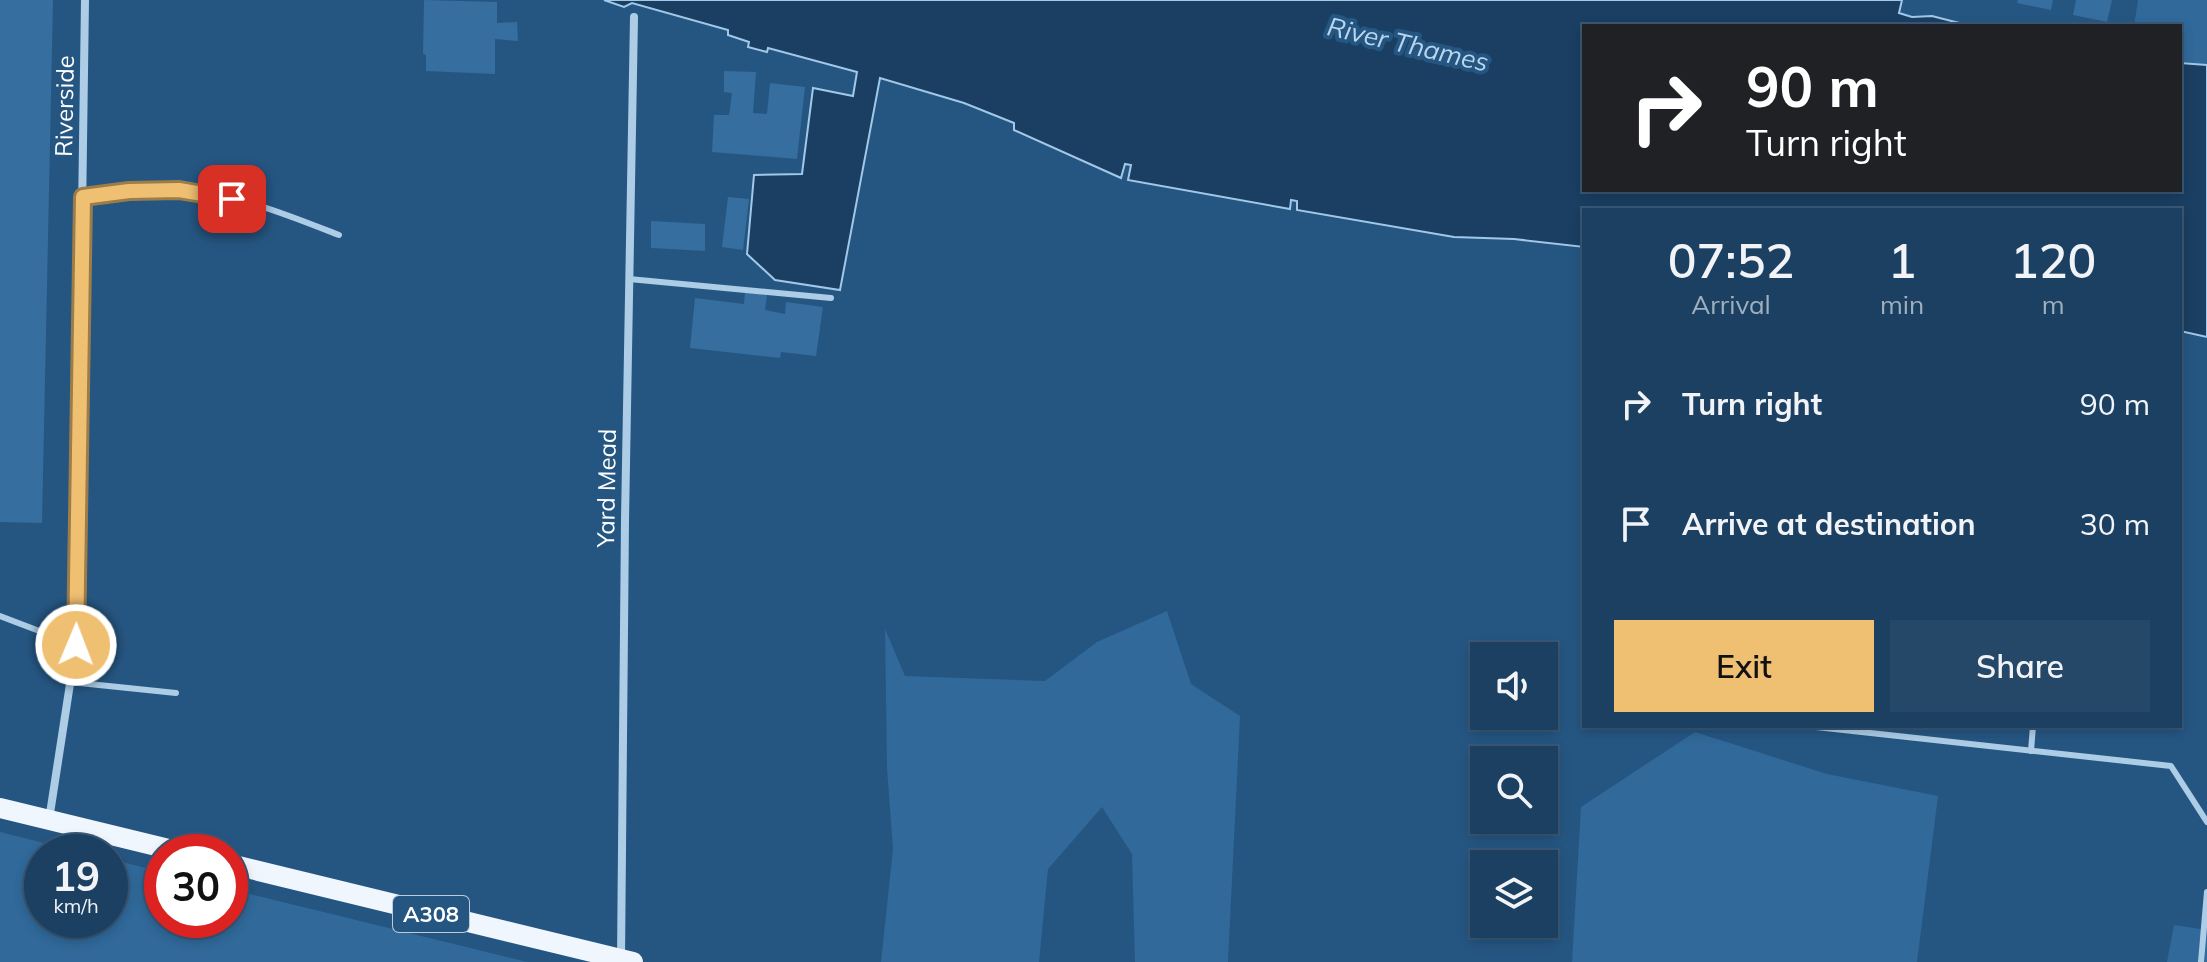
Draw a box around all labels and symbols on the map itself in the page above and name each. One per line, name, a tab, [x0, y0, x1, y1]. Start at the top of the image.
water label: River Thames	[1324, 9, 1492, 79]
street label: Riverside	[48, 55, 80, 157]
pin	[198, 165, 266, 233]
street label: Yard Mead	[590, 428, 622, 549]
position arrow	[34, 603, 118, 687]
speed limit sign: 30	[144, 834, 248, 938]
road number: A308	[393, 896, 469, 932]

